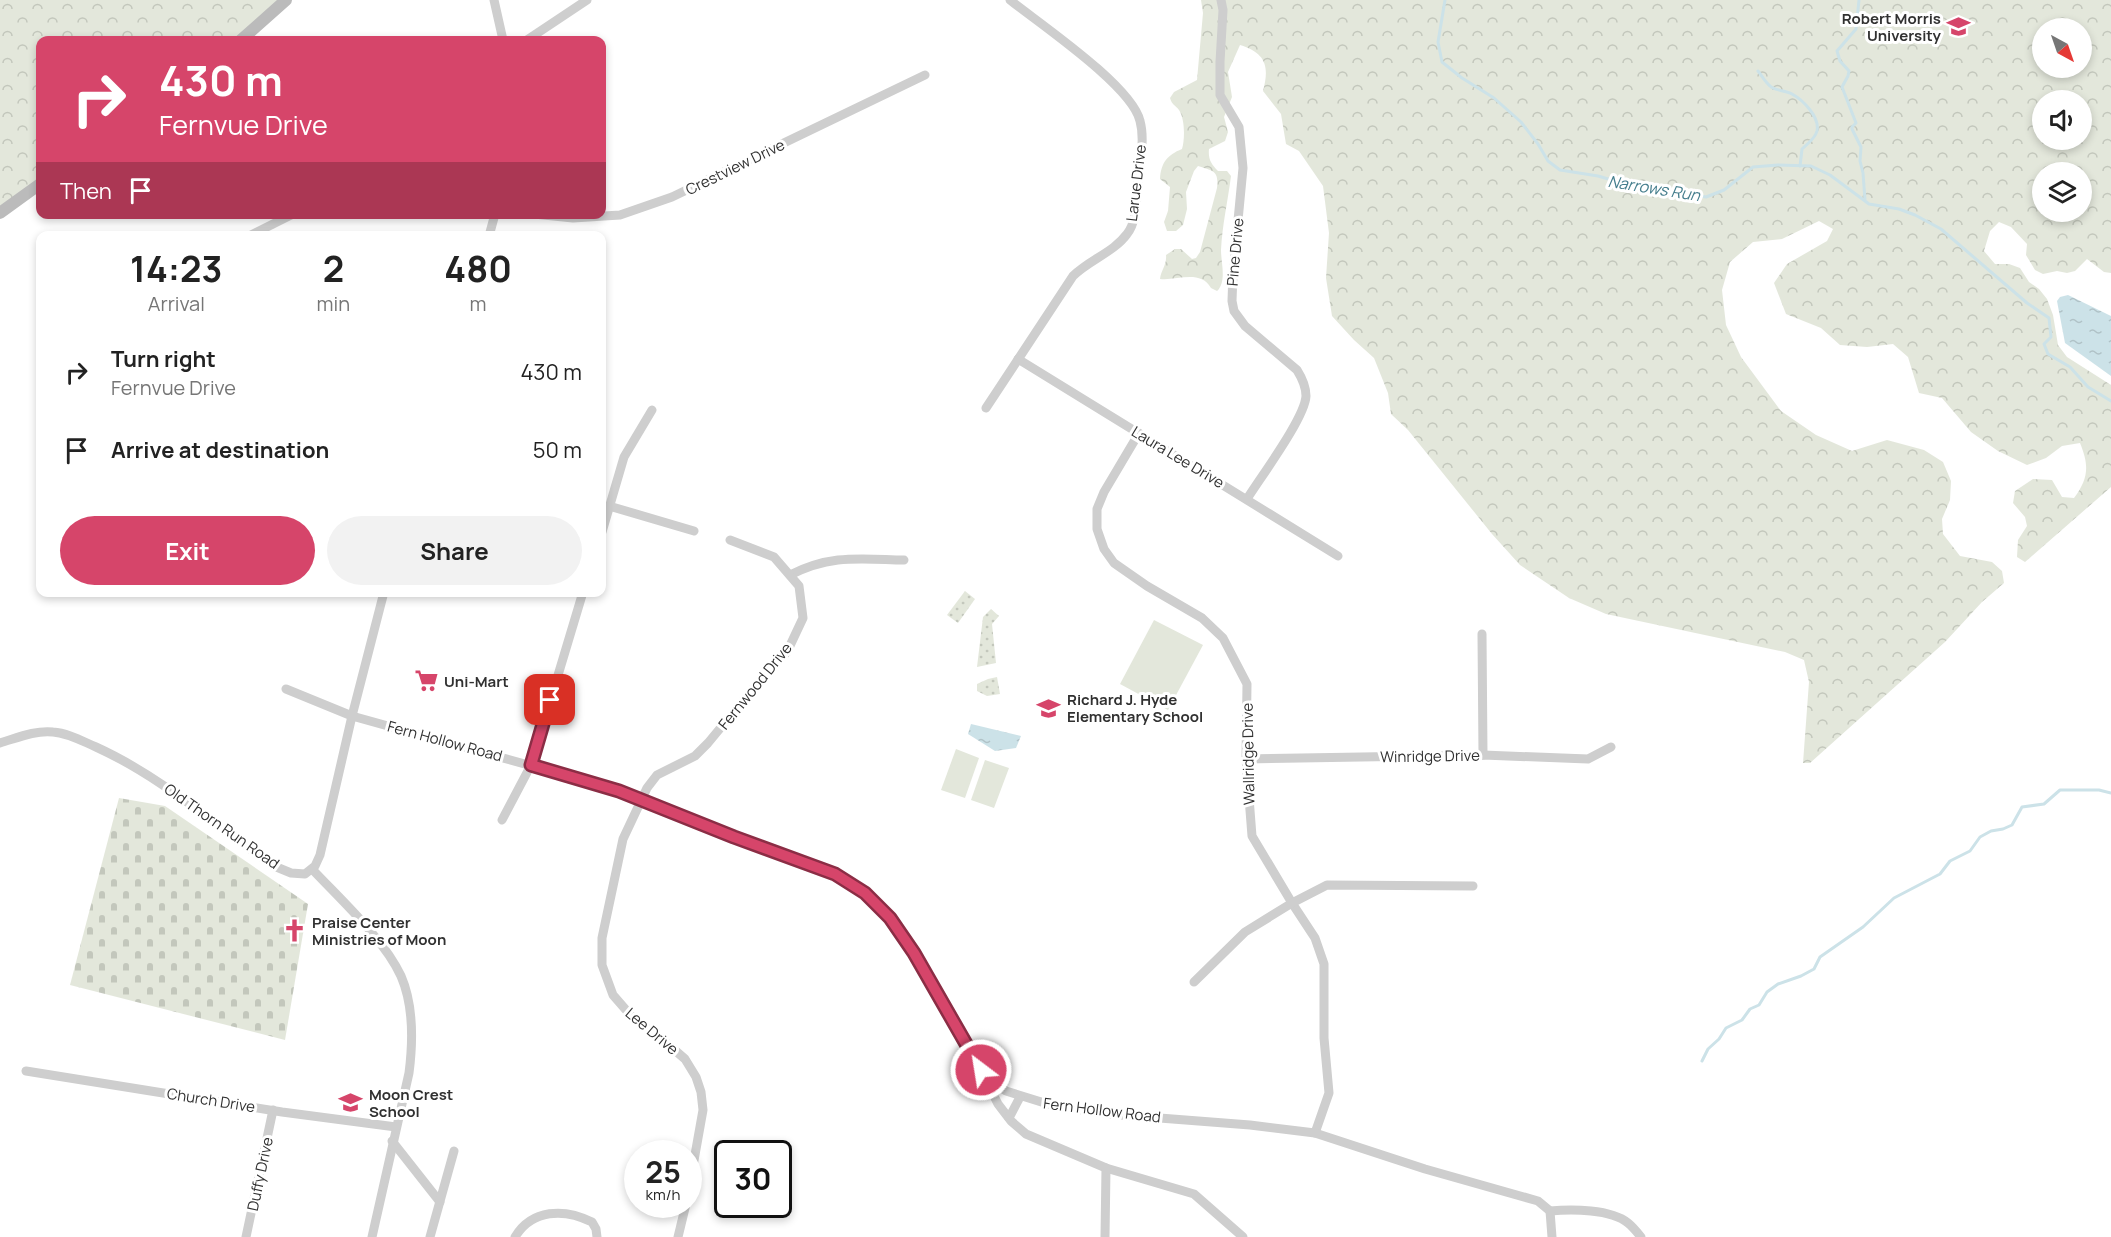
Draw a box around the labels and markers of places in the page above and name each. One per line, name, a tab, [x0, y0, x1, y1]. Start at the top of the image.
place label: Robert Morris University	[1842, 8, 1942, 46]
school or university icon: Robert Morris University	[1946, 14, 1972, 40]
supermarket icon: Uni-Mart	[413, 668, 439, 694]
place label: Uni-Mart	[444, 671, 509, 692]
pin	[524, 674, 575, 725]
place label: Richard J. Hyde Elementary School	[1067, 689, 1203, 727]
school or university icon: Richard J. Hyde Elementary School	[1036, 695, 1062, 721]
place label: Praise Center Ministries of Moon	[312, 912, 446, 950]
church icon: Praise Center Ministries of Moon	[281, 918, 307, 944]
place label: Moon Crest School	[369, 1084, 453, 1122]
school or university icon: Moon Crest School	[338, 1090, 364, 1116]

